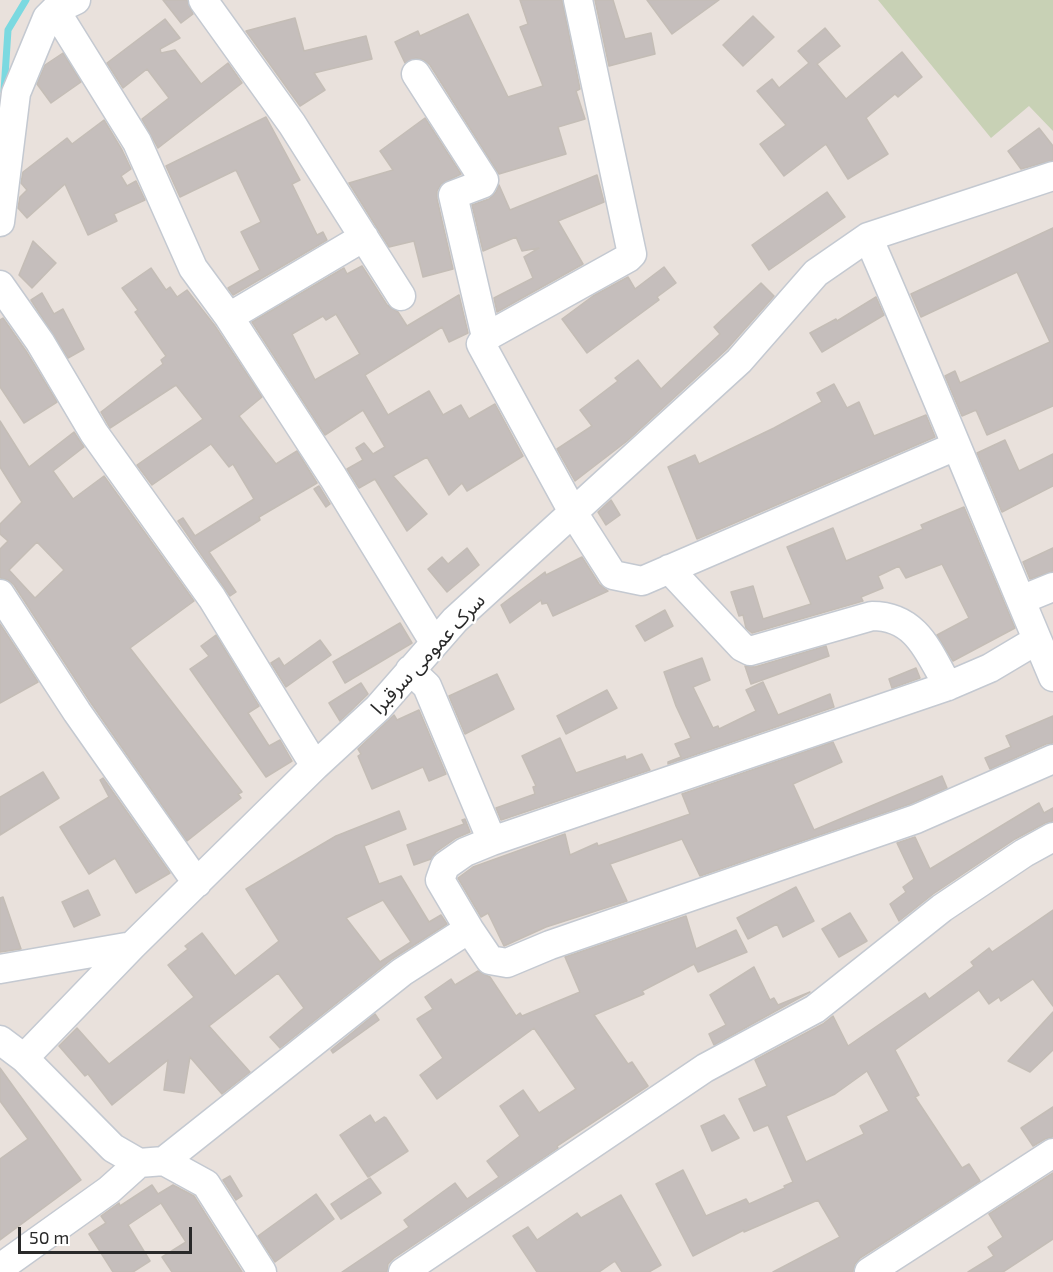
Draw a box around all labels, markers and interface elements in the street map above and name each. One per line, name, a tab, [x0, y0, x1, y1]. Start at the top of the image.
street label: سرک عمومی سرقبرا	[366, 589, 490, 719]
scale bar	[21, 1215, 195, 1253]
text: 50 m	[29, 1226, 69, 1248]

